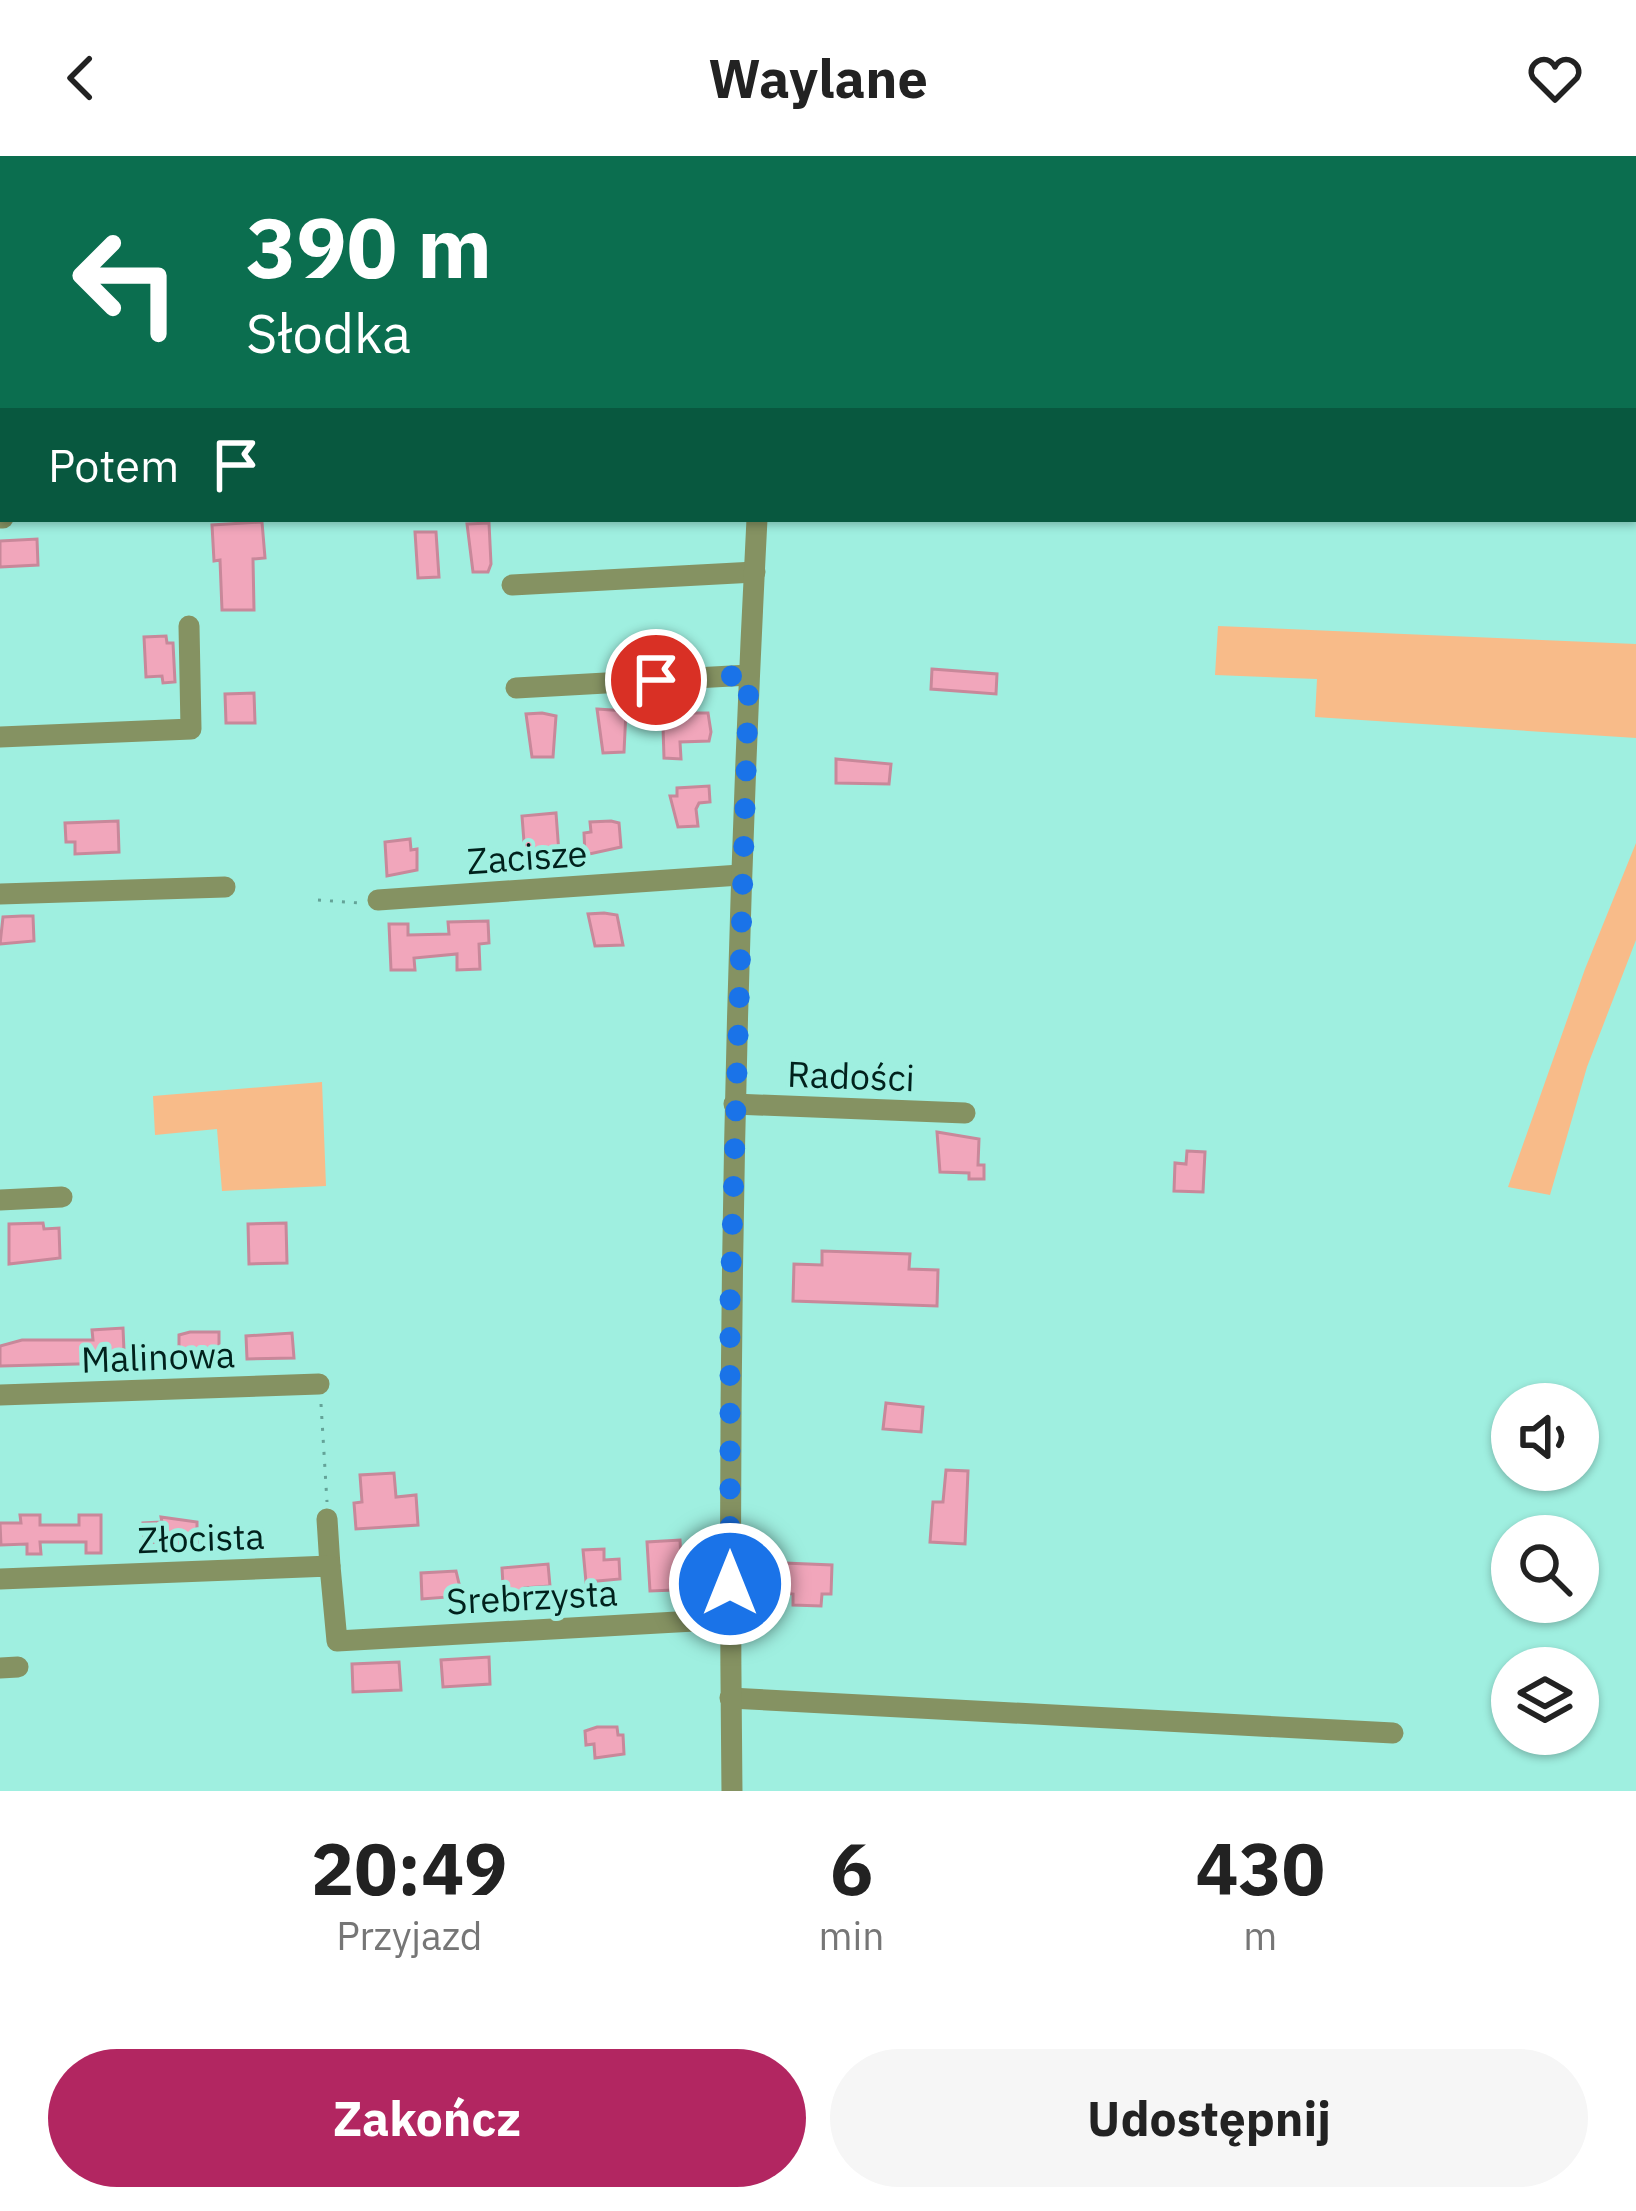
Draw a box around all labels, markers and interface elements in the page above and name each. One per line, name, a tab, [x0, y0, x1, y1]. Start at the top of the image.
text: Waylane	[708, 43, 928, 113]
icon: back	[48, 45, 114, 111]
icon: heart	[1522, 45, 1588, 111]
text: 390 m	[246, 192, 492, 301]
icon: left	[48, 204, 204, 360]
text: Słodka	[246, 298, 411, 368]
icon: arrive	[203, 432, 269, 498]
text: Potem	[48, 436, 179, 494]
pin	[605, 629, 707, 731]
icon: arrive	[623, 647, 689, 713]
street label: Zacisze	[465, 829, 589, 884]
street label: Radości	[786, 1050, 916, 1101]
street label: Malinowa	[80, 1330, 236, 1383]
map controls	[1491, 1383, 1599, 1755]
button: sound	[1491, 1383, 1599, 1491]
street label: Złocista	[137, 1512, 265, 1563]
button: search	[1491, 1515, 1599, 1623]
position arrow	[667, 1521, 793, 1647]
street label: Srebrzysta	[445, 1569, 619, 1624]
button: layers	[1491, 1647, 1599, 1755]
text: 20:49	[311, 1821, 508, 1915]
text: 6	[830, 1821, 873, 1915]
text: 430	[1195, 1821, 1325, 1915]
text: Przyjazd	[336, 1910, 482, 1961]
text: min	[819, 1910, 884, 1961]
text: m	[1243, 1910, 1277, 1961]
button: Zakończ	[48, 2049, 806, 2187]
button: Udostępnij	[830, 2049, 1588, 2187]

